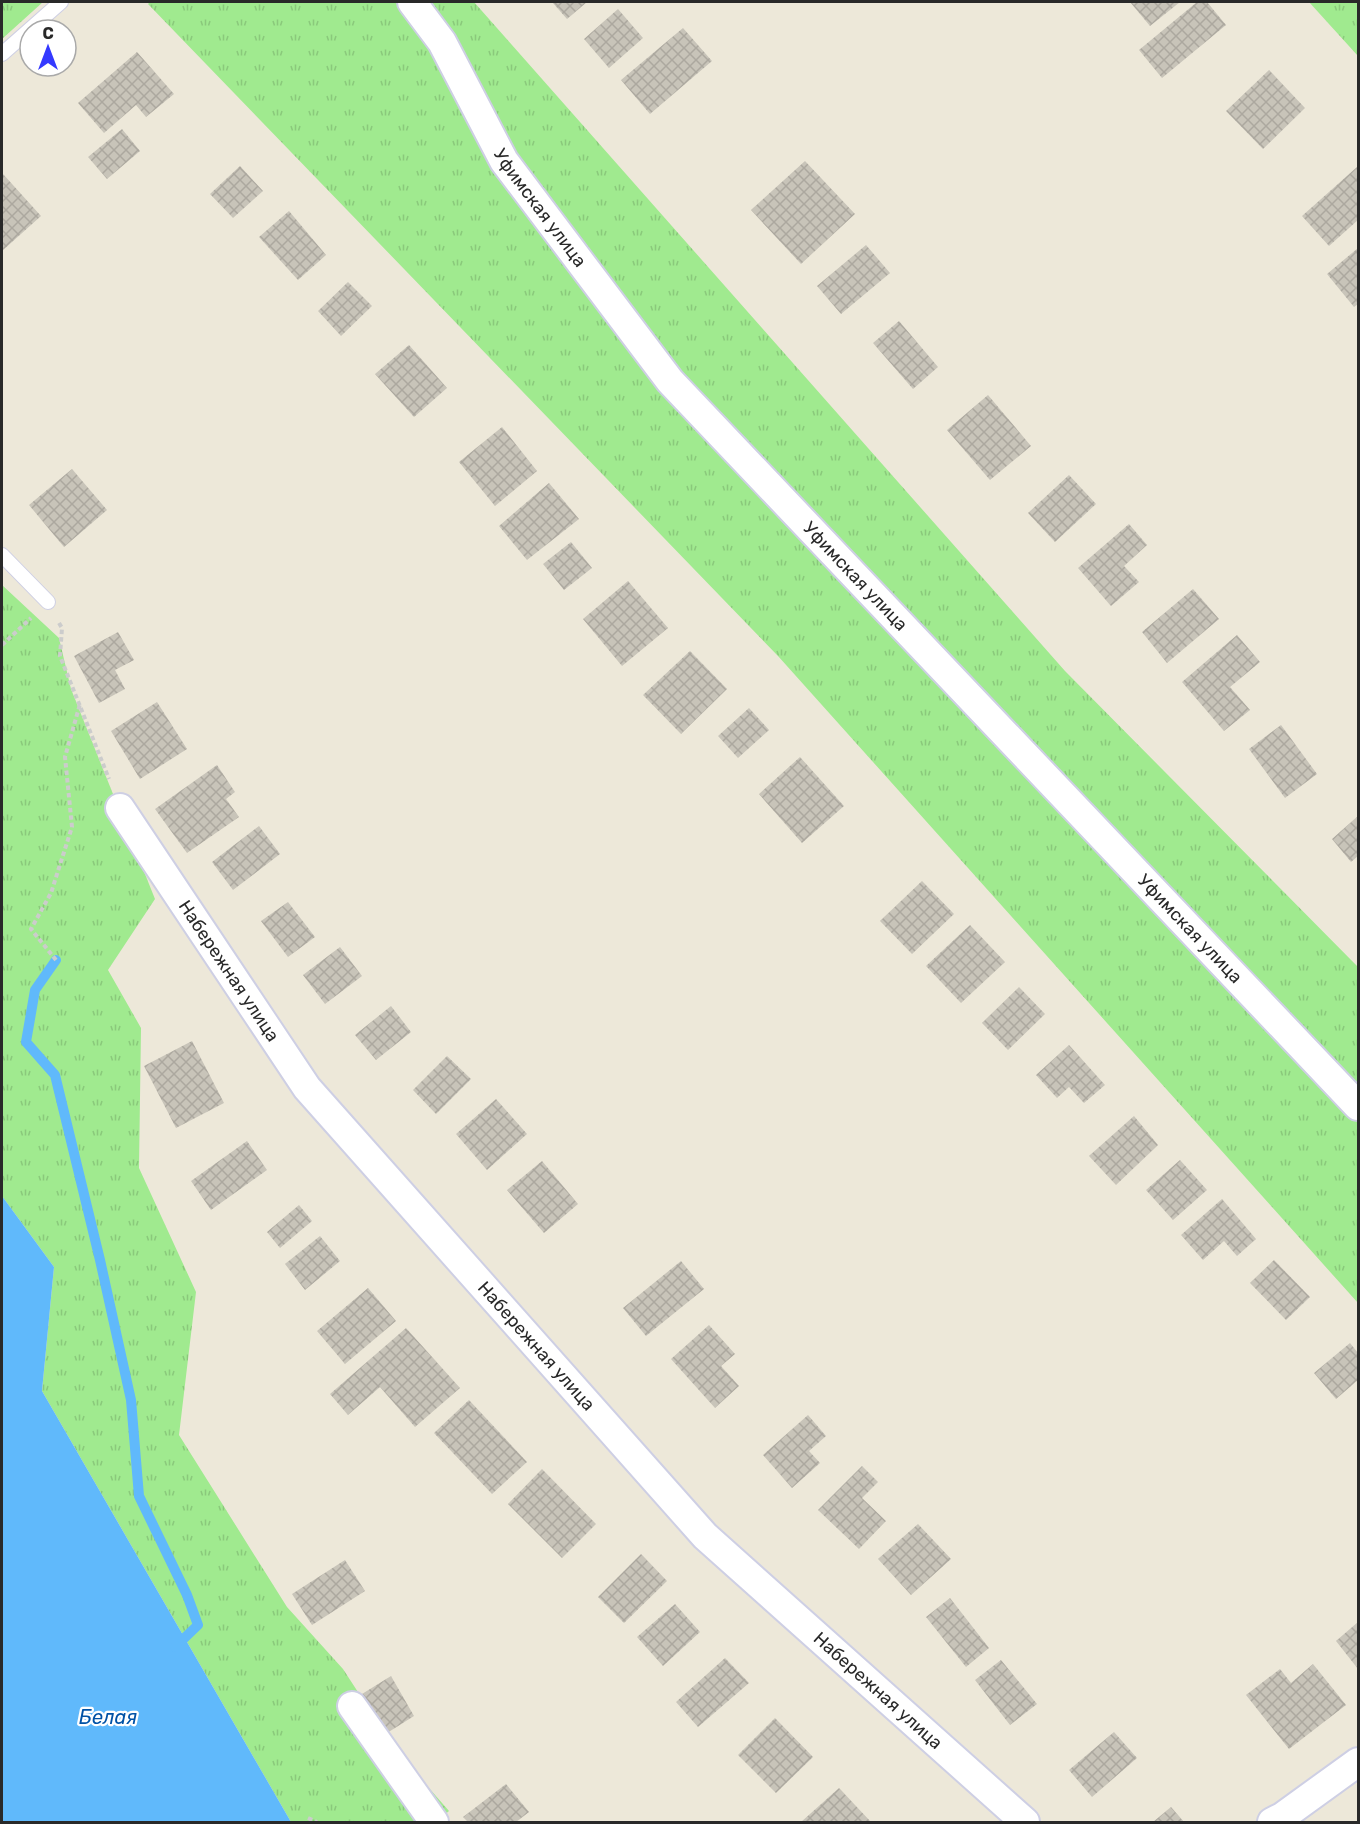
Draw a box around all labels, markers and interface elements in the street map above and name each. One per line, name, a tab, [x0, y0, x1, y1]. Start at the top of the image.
north arrow	[18, 18, 78, 78]
text: С	[42, 24, 54, 43]
street label: Уфимская улица	[489, 145, 591, 271]
street label: Уфимская улица	[798, 517, 912, 635]
street label: Уфимская улица	[1133, 870, 1247, 988]
street label: Набережная улица	[174, 896, 284, 1046]
street label: Набережная улица	[473, 1277, 600, 1415]
street label: Набережная улица	[809, 1627, 947, 1754]
water label: Белая	[79, 1705, 137, 1729]

